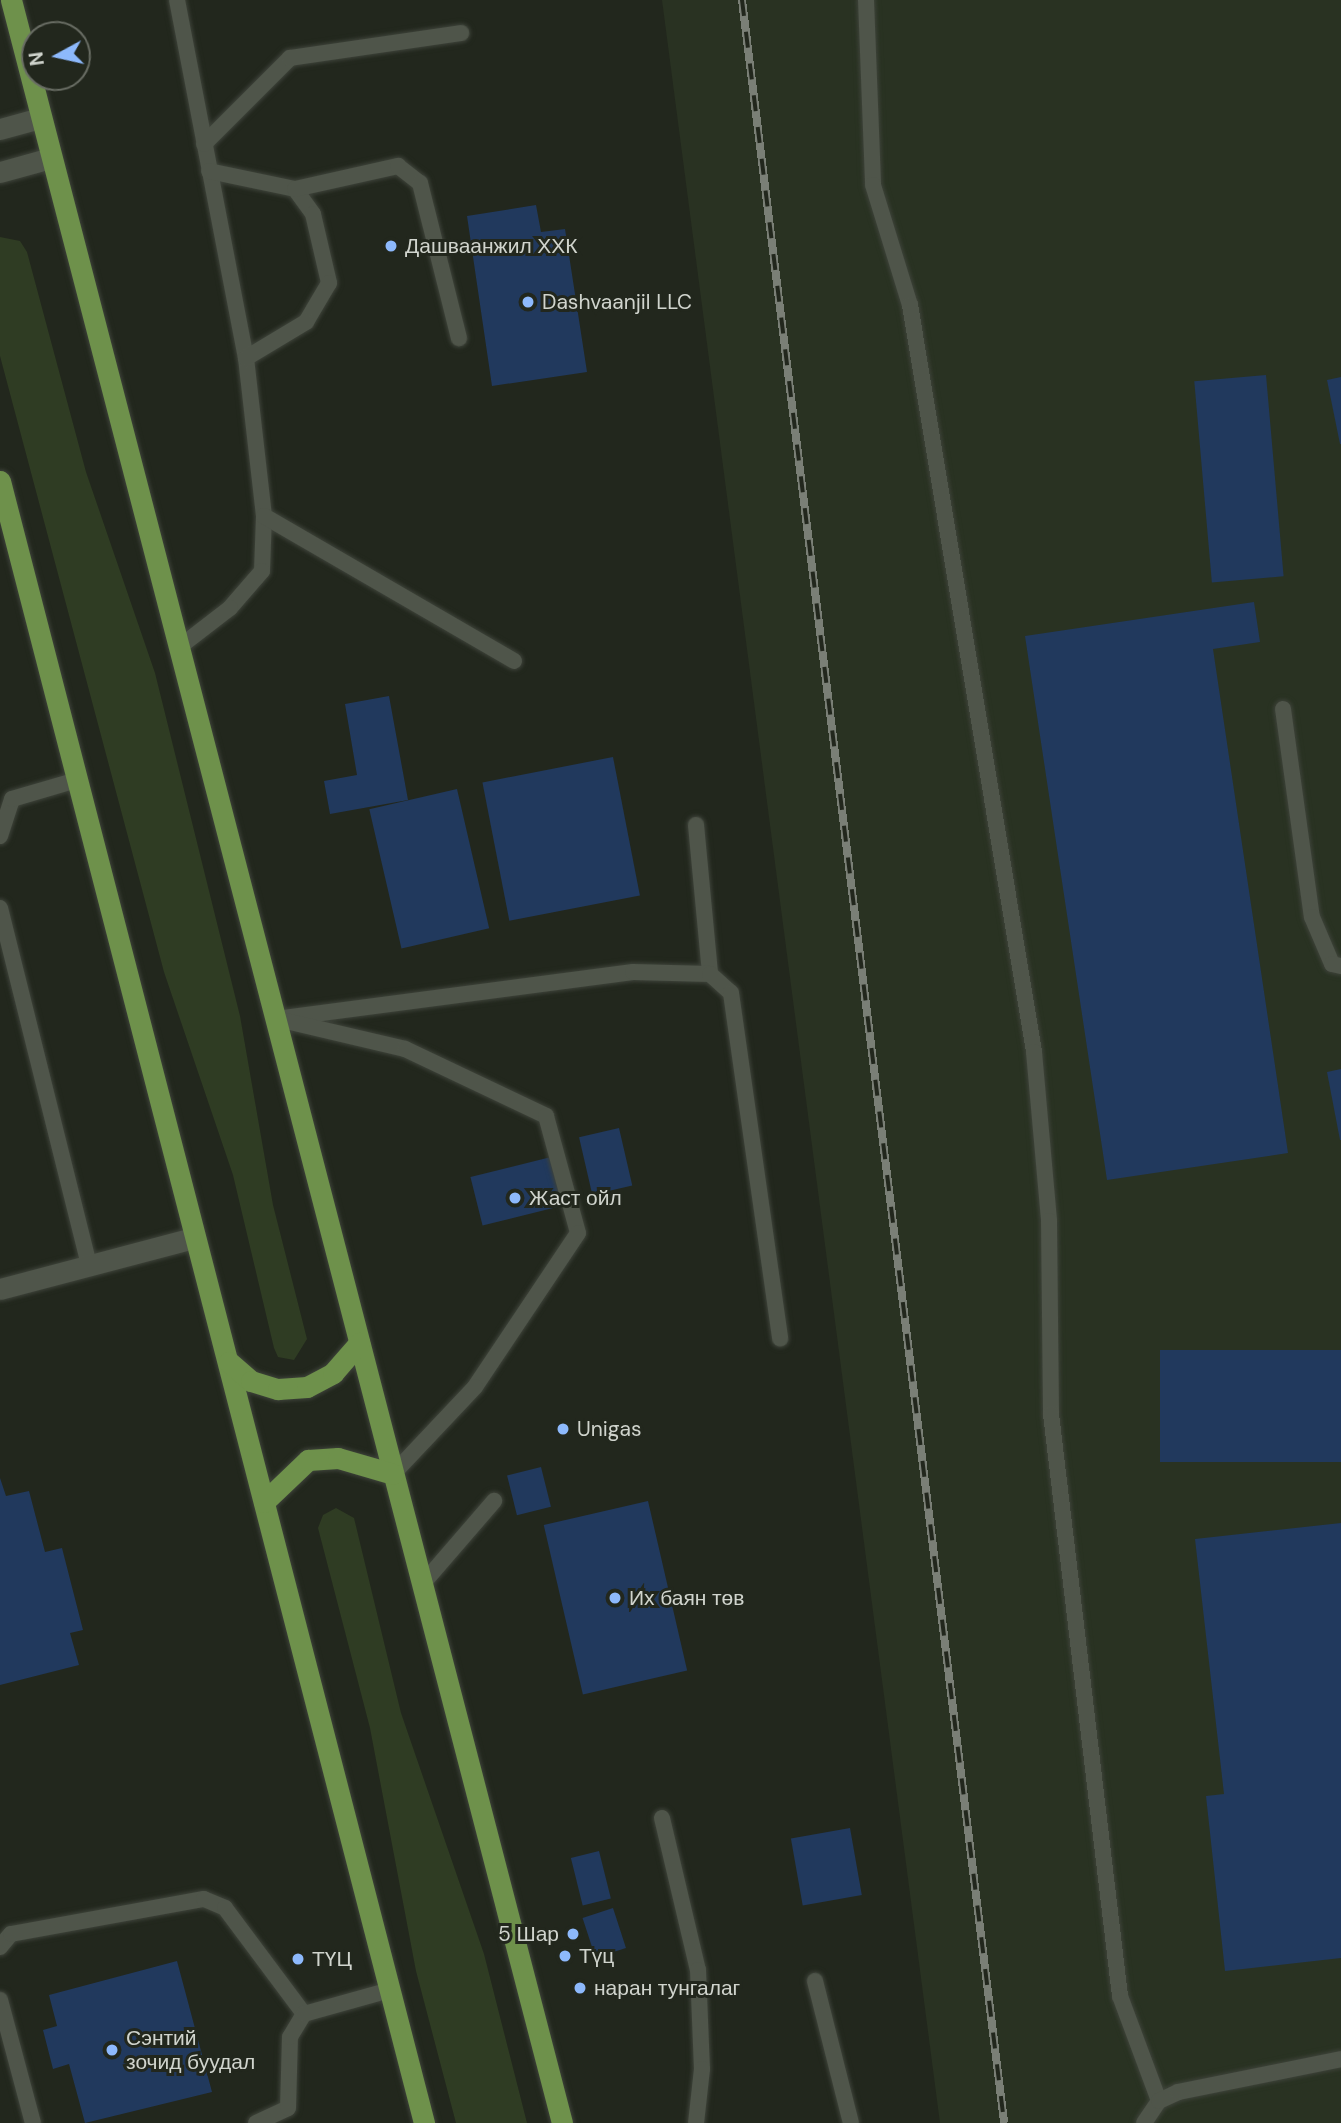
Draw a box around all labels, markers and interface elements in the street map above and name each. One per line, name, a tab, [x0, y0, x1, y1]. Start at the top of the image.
north arrow	[21, 21, 91, 91]
text: N	[23, 50, 50, 67]
place label: Дашваанжил ХХК	[405, 233, 577, 259]
marker: Дашваанжил ХХК	[383, 238, 399, 254]
place label: Dashvaanjil LLC	[542, 289, 692, 315]
marker: Dashvaanjil LLC	[520, 294, 536, 310]
place label: Жаст ойл	[529, 1185, 622, 1211]
marker: Жаст ойл	[507, 1190, 523, 1206]
place label: Unigas	[577, 1416, 642, 1442]
marker: Unigas	[555, 1421, 571, 1437]
place label: Их баян төв	[629, 1585, 744, 1611]
marker: Их баян төв	[607, 1590, 623, 1606]
place label: 5 Шар	[498, 1921, 559, 1947]
marker: 5 Шар	[565, 1926, 581, 1942]
place label: Түц	[579, 1943, 614, 1969]
place label: ТҮЦ	[312, 1946, 352, 1972]
marker: Түц	[557, 1948, 573, 1964]
marker: ТҮЦ	[290, 1951, 306, 1967]
place label: наран тунгалаг	[594, 1975, 740, 2001]
marker: наран тунгалаг	[572, 1980, 588, 1996]
place label: Сэнтий зочид буудал	[126, 2025, 255, 2075]
marker: Сэнтий зочид буудал	[104, 2042, 120, 2058]

